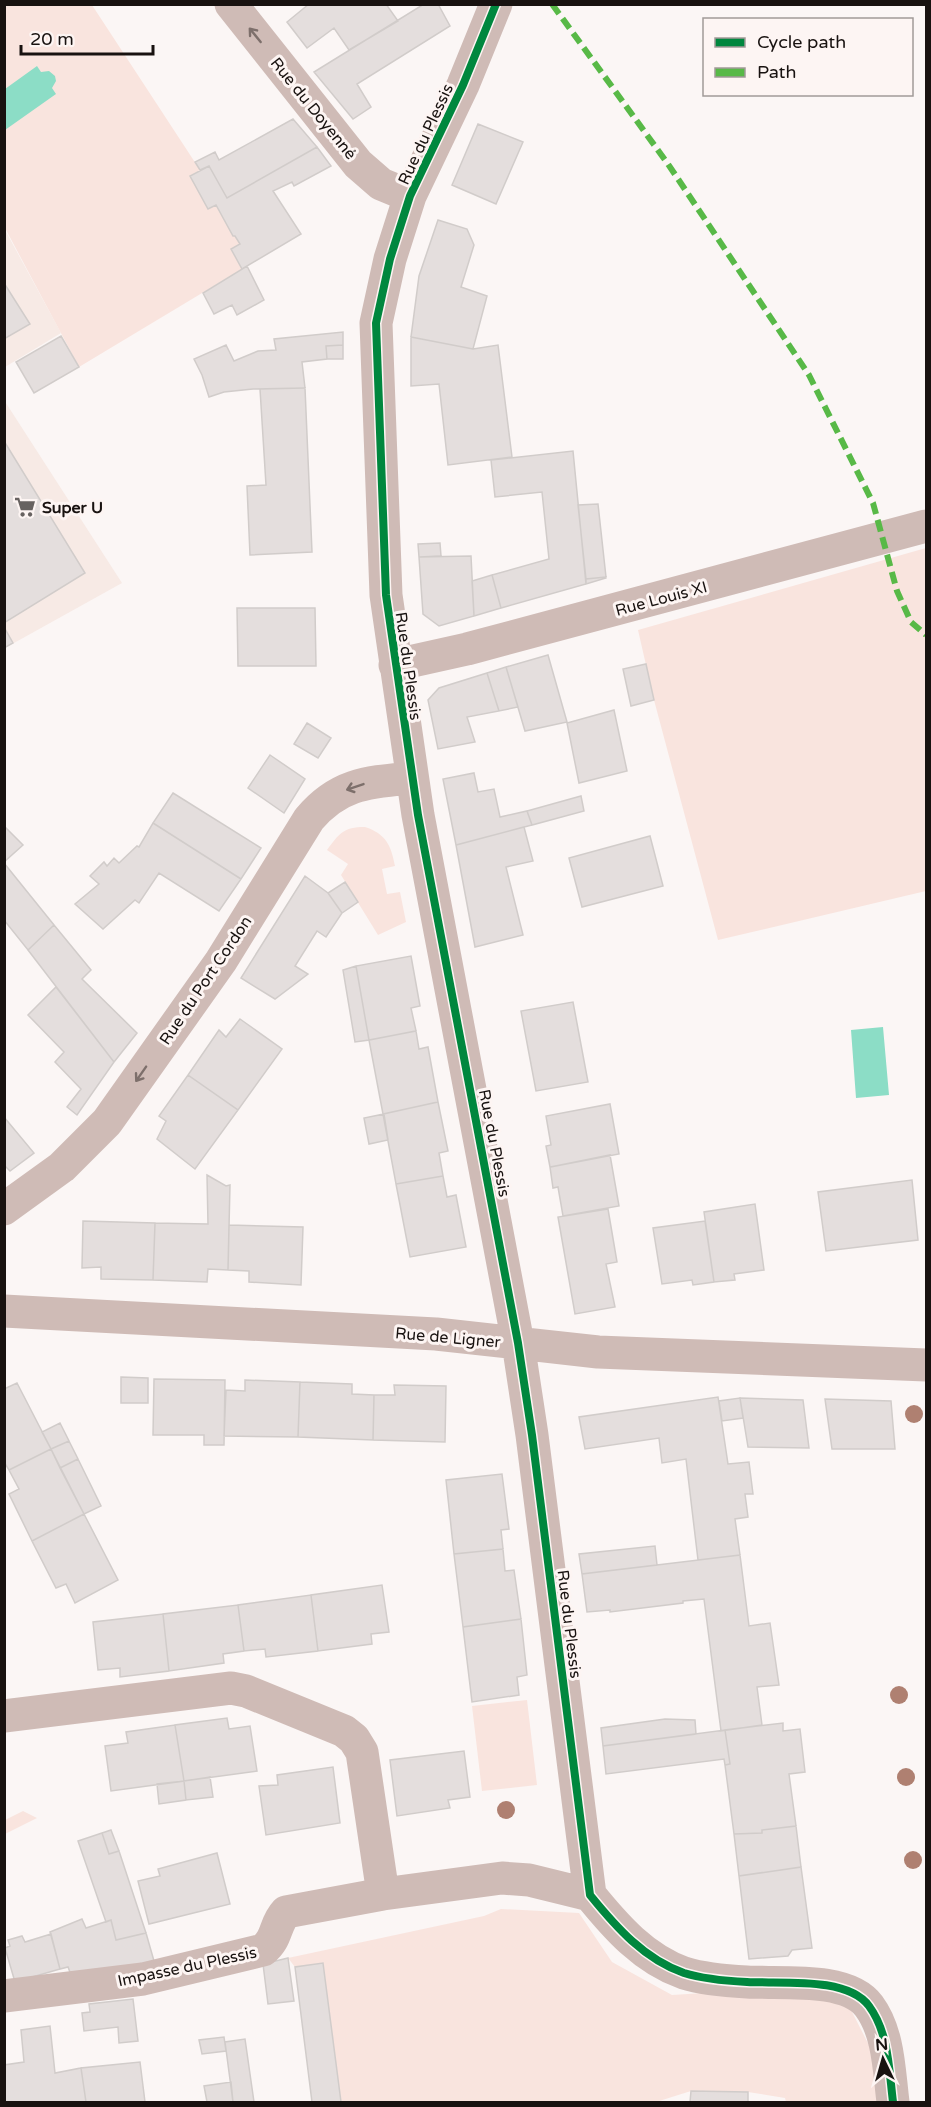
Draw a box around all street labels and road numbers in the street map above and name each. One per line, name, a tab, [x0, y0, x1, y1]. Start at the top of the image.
street label: Rue du Doyenné	[266, 53, 361, 164]
street label: Rue du Plessis	[394, 81, 458, 188]
street label: Rue Louis XI	[613, 577, 709, 621]
street label: Rue du Plessis	[391, 611, 426, 722]
street label: Rue du Port Cordon	[155, 912, 256, 1049]
street label: Rue du Plessis	[474, 1088, 514, 1199]
street label: Rue de Ligner	[394, 1323, 502, 1353]
street label: Rue du Plessis	[552, 1569, 586, 1679]
street label: Impasse du Plessis	[116, 1942, 258, 1991]

